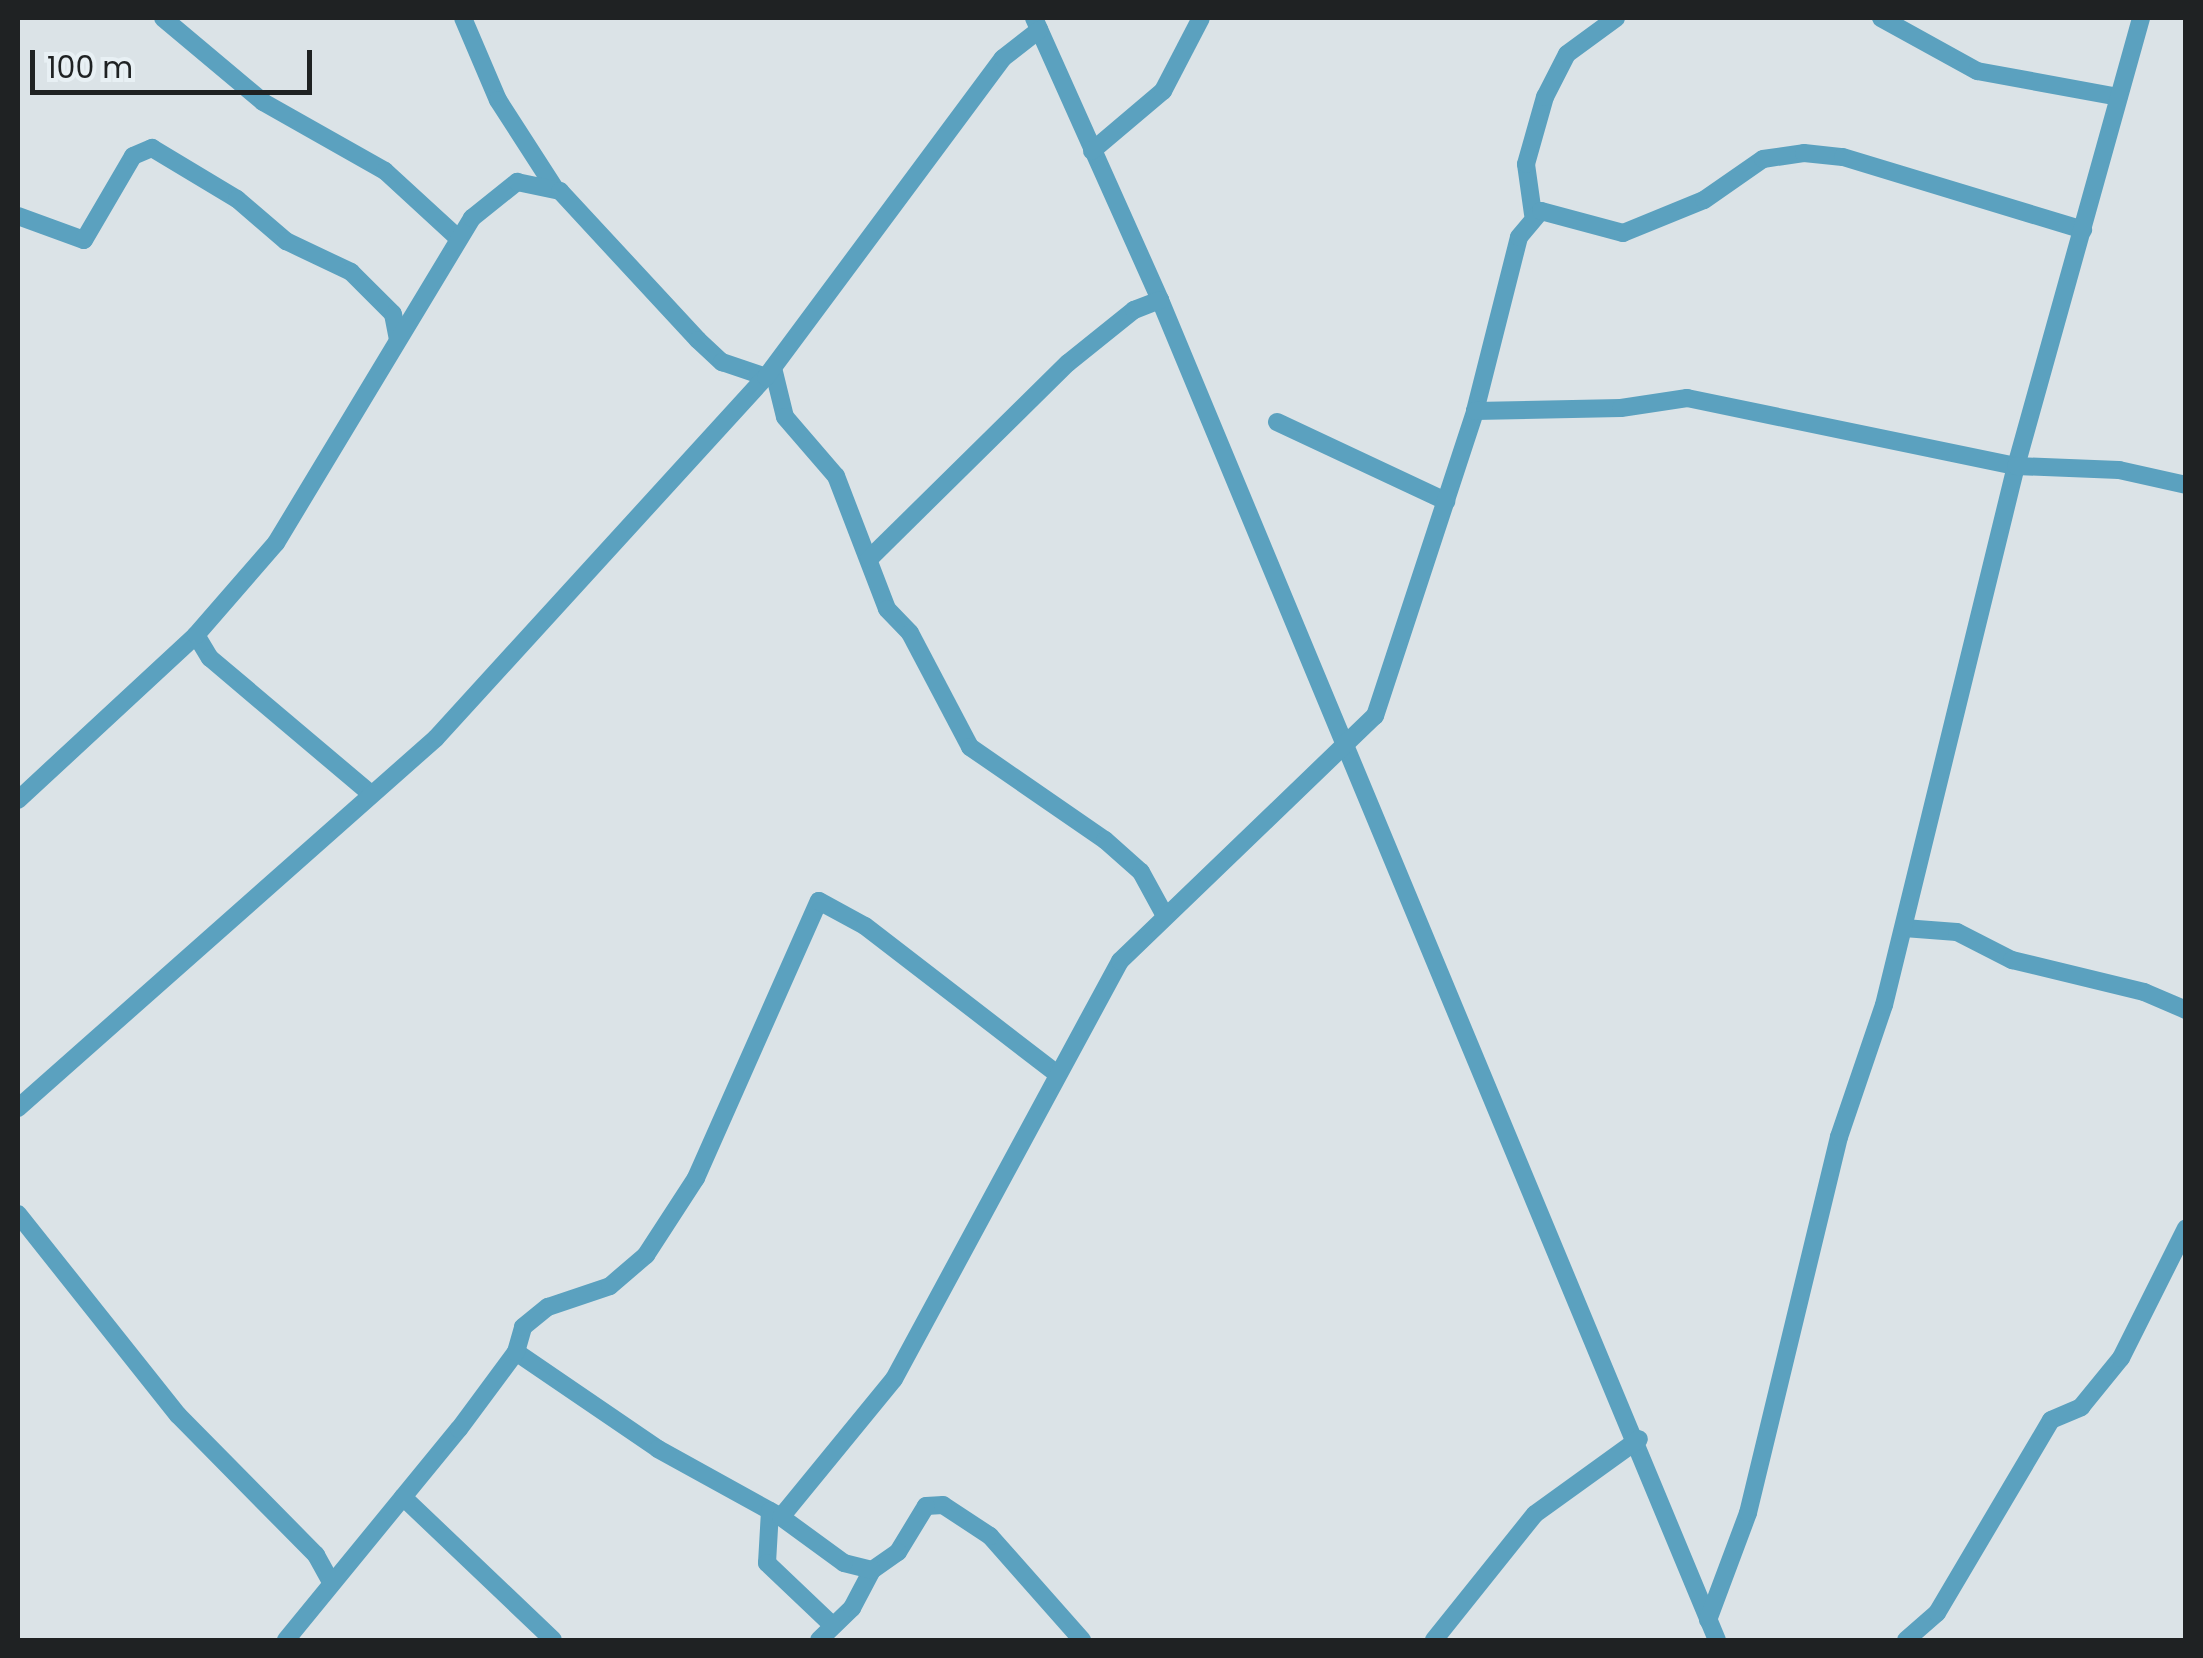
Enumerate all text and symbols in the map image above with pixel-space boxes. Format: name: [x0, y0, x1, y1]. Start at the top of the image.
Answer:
scale bar: [35, 30, 318, 92]
text: 100 m: [47, 46, 133, 89]

